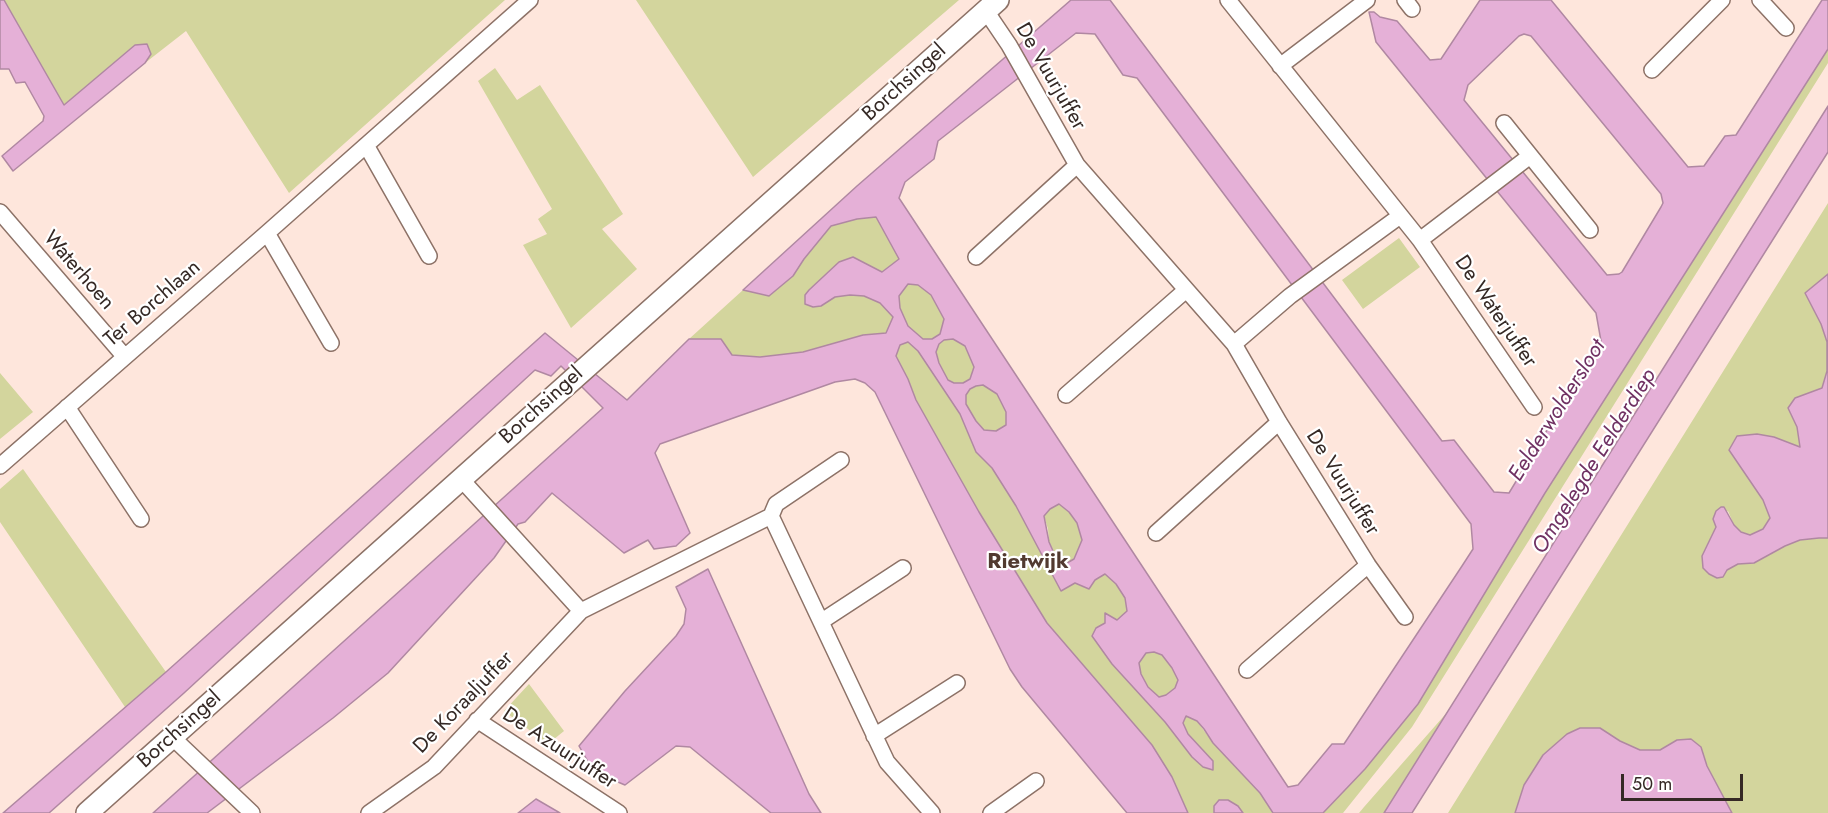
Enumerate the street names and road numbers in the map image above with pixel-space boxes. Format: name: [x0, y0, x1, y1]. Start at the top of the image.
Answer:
street label: De Vuurjuffer: [1009, 19, 1091, 135]
street label: Borchsingel: [858, 39, 952, 127]
street label: Waterhoen: [37, 226, 119, 316]
street label: De Waterjuffer: [1448, 251, 1542, 373]
street label: Ter Borchlaan: [100, 255, 206, 353]
street label: Borchsingel: [495, 362, 589, 450]
street label: De Vuurjuffer: [1300, 426, 1384, 540]
street label: De Koraaljuffer: [409, 647, 519, 759]
street label: Borchsingel: [133, 686, 227, 774]
street label: De Azuurjuffer: [497, 703, 621, 795]

